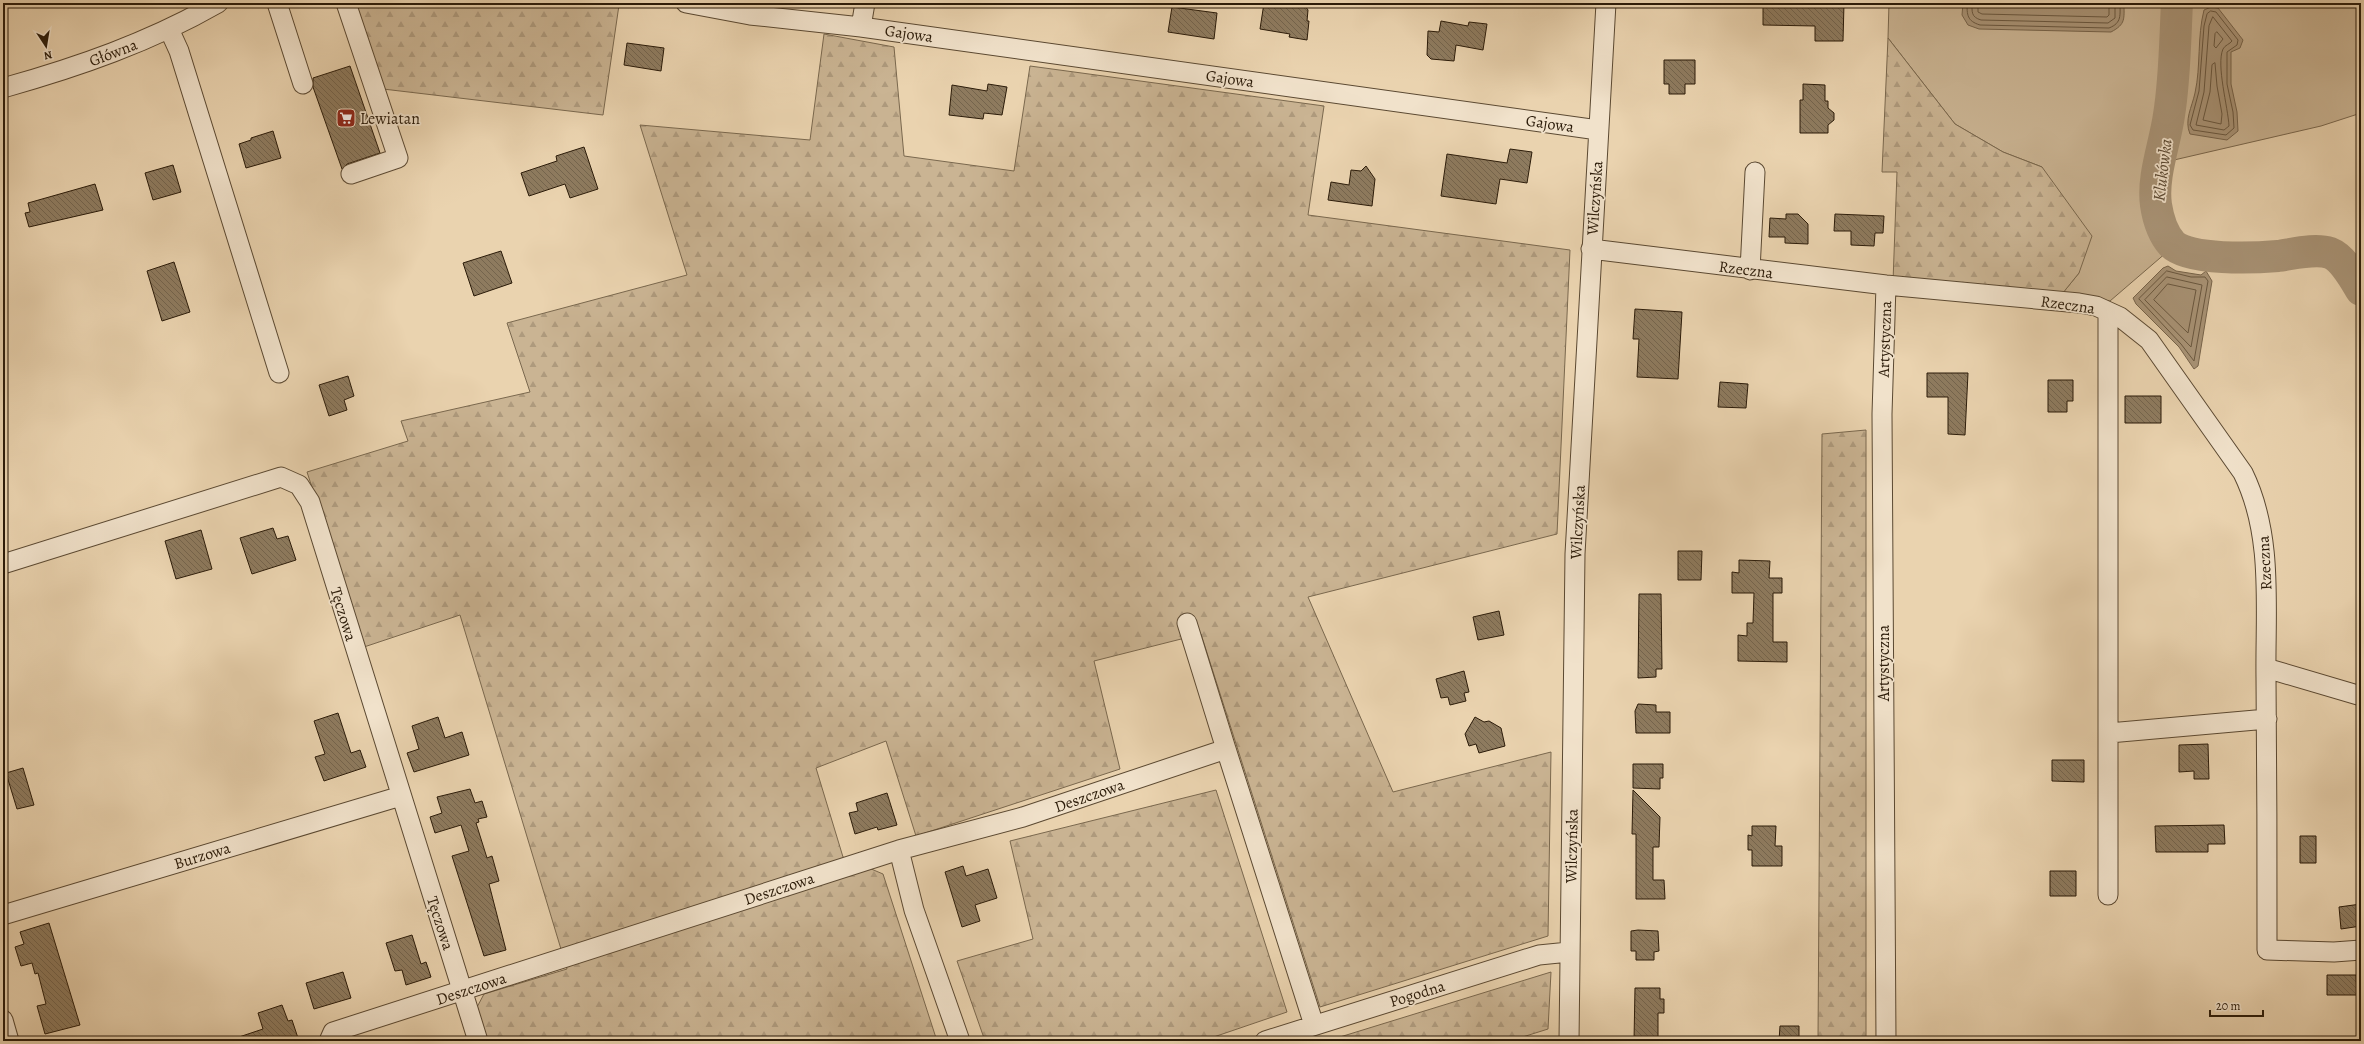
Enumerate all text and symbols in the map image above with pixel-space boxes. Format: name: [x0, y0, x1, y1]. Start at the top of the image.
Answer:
street label: Gajowa: [883, 20, 935, 48]
north arrow: [26, 26, 66, 66]
street label: Główna: [86, 34, 141, 72]
text: N: [42, 47, 53, 63]
street label: Gajowa: [1204, 65, 1256, 93]
supermarket icon: Lewiatan: [335, 107, 357, 129]
place label: Lewiatan: [360, 108, 420, 130]
street label: Gajowa: [1524, 110, 1576, 138]
water label: Klukówka: [2147, 137, 2178, 203]
street label: Wilczyńska: [1581, 160, 1609, 237]
street label: Rzeczna: [1717, 256, 1775, 284]
street label: Rzeczna: [2039, 290, 2097, 320]
street label: Artystyczna: [1873, 300, 1897, 379]
street label: Wilczyńska: [1565, 484, 1591, 561]
street label: Rzeczna: [2253, 535, 2277, 591]
street label: Tęczowa: [324, 585, 362, 644]
street label: Artystyczna: [1873, 624, 1895, 702]
street label: Deszczowa: [1051, 774, 1128, 818]
street label: Wilczyńska: [1560, 808, 1584, 884]
street label: Burzowa: [171, 837, 234, 875]
street label: Deszczowa: [741, 867, 818, 911]
street label: Tęczowa: [421, 894, 459, 954]
street label: Deszczowa: [433, 967, 510, 1011]
street label: Pogodna: [1387, 975, 1448, 1013]
scale bar: [2210, 992, 2263, 1018]
text: 20 m: [2216, 998, 2240, 1014]

